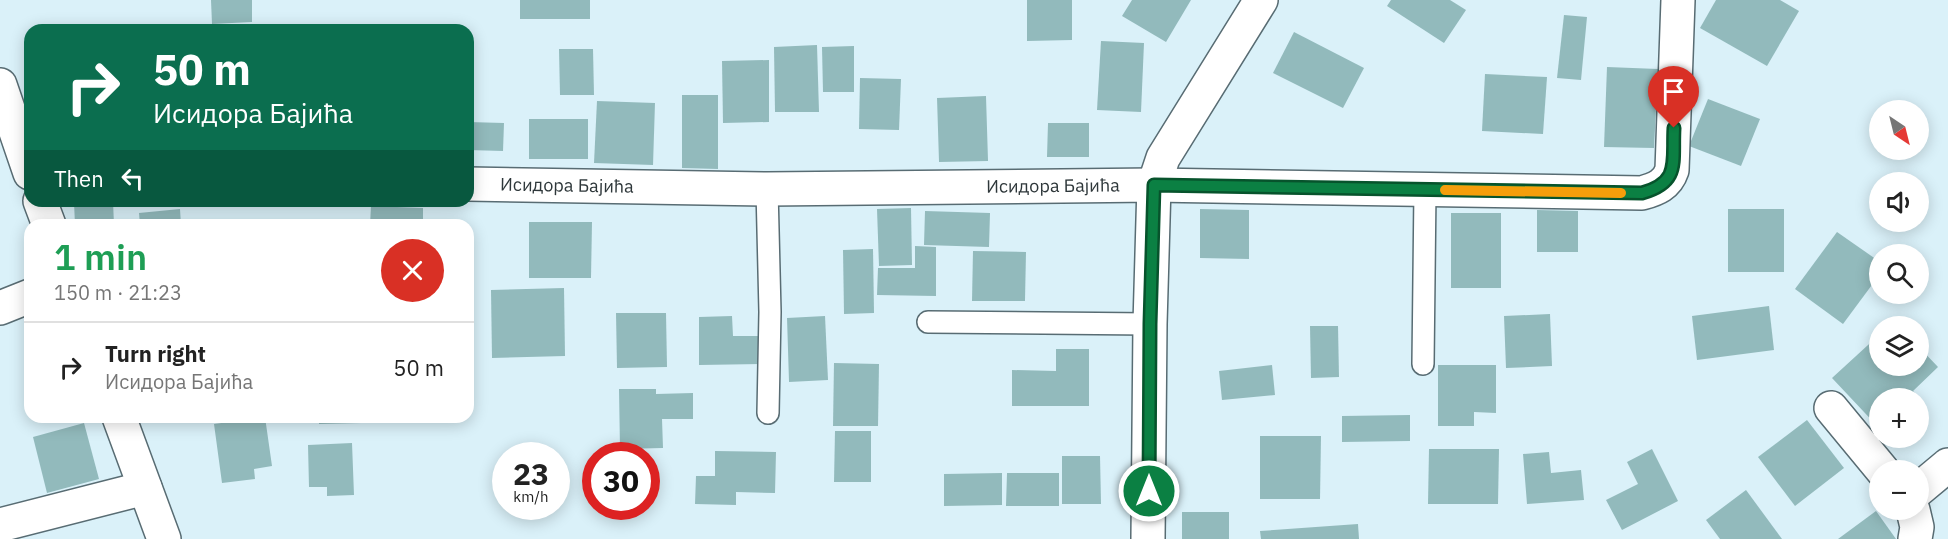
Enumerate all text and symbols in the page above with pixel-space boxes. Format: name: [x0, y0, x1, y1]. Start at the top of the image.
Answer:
text: 50 m: [153, 42, 251, 97]
icon: right: [54, 48, 132, 126]
pin: [1648, 66, 1699, 128]
icon: arrive: [1657, 75, 1690, 108]
text: Исидора Бајића: [153, 95, 353, 130]
north arrow: [1869, 100, 1929, 160]
map controls: [1869, 100, 1929, 520]
icon: left: [116, 162, 149, 195]
text: Then: [54, 164, 104, 193]
button: sound: [1869, 172, 1929, 232]
street label: Исидора Бајића: [500, 173, 634, 198]
street label: Исидора Бајића: [986, 173, 1120, 198]
text: 1 min: [54, 233, 147, 280]
button: close: [381, 239, 444, 302]
button: search: [1869, 244, 1929, 304]
text: 150 m · 21:23: [54, 279, 182, 306]
button: layers: [1869, 316, 1929, 376]
text: Turn right: [105, 339, 206, 368]
icon: right: [54, 351, 87, 384]
text: 50 m: [393, 353, 444, 382]
text: Исидора Бајића: [105, 368, 253, 395]
button: +: [1869, 388, 1929, 448]
speed limit sign: 30: [582, 442, 660, 520]
text: 23: [513, 454, 549, 493]
position arrow: [1117, 459, 1181, 523]
button: −: [1869, 460, 1929, 520]
text: km/h: [513, 487, 549, 506]

